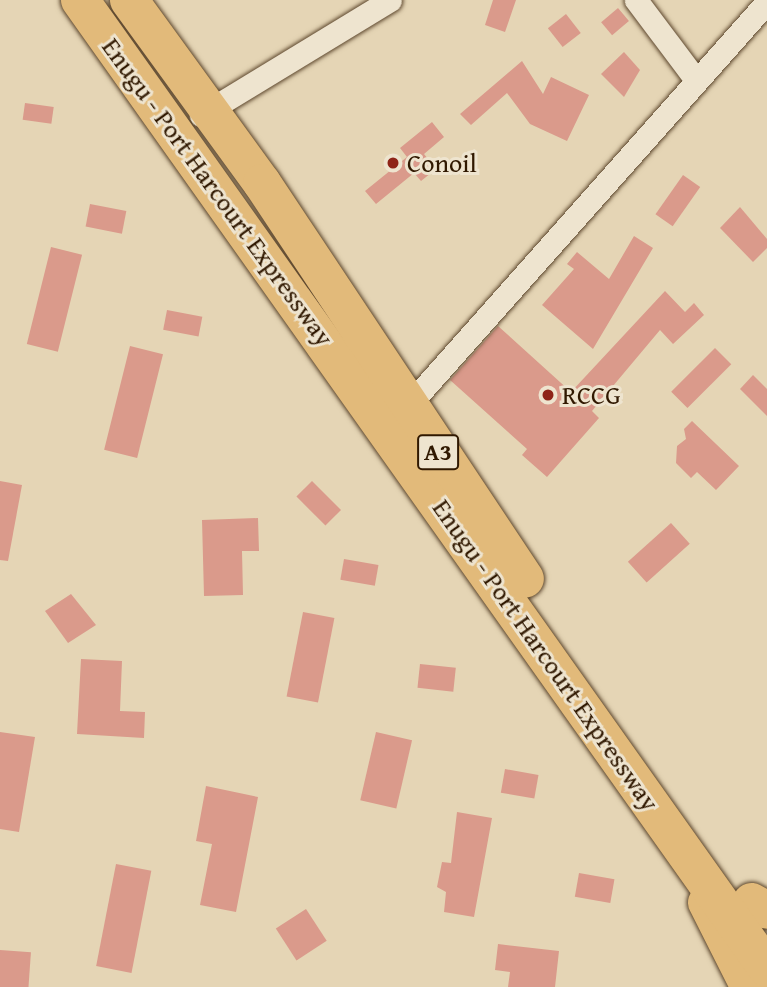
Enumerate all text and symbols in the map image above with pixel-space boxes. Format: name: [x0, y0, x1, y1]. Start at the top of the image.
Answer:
street label: Enugu - Port Harcourt Expressway: [96, 32, 340, 352]
place label: Conoil: [407, 147, 477, 179]
marker: Conoil: [385, 155, 401, 171]
place label: RCCG: [562, 379, 621, 411]
marker: RCCG: [540, 387, 556, 403]
road number: A3: [417, 432, 459, 472]
street label: Enugu - Port Harcourt Expressway: [426, 493, 666, 817]

